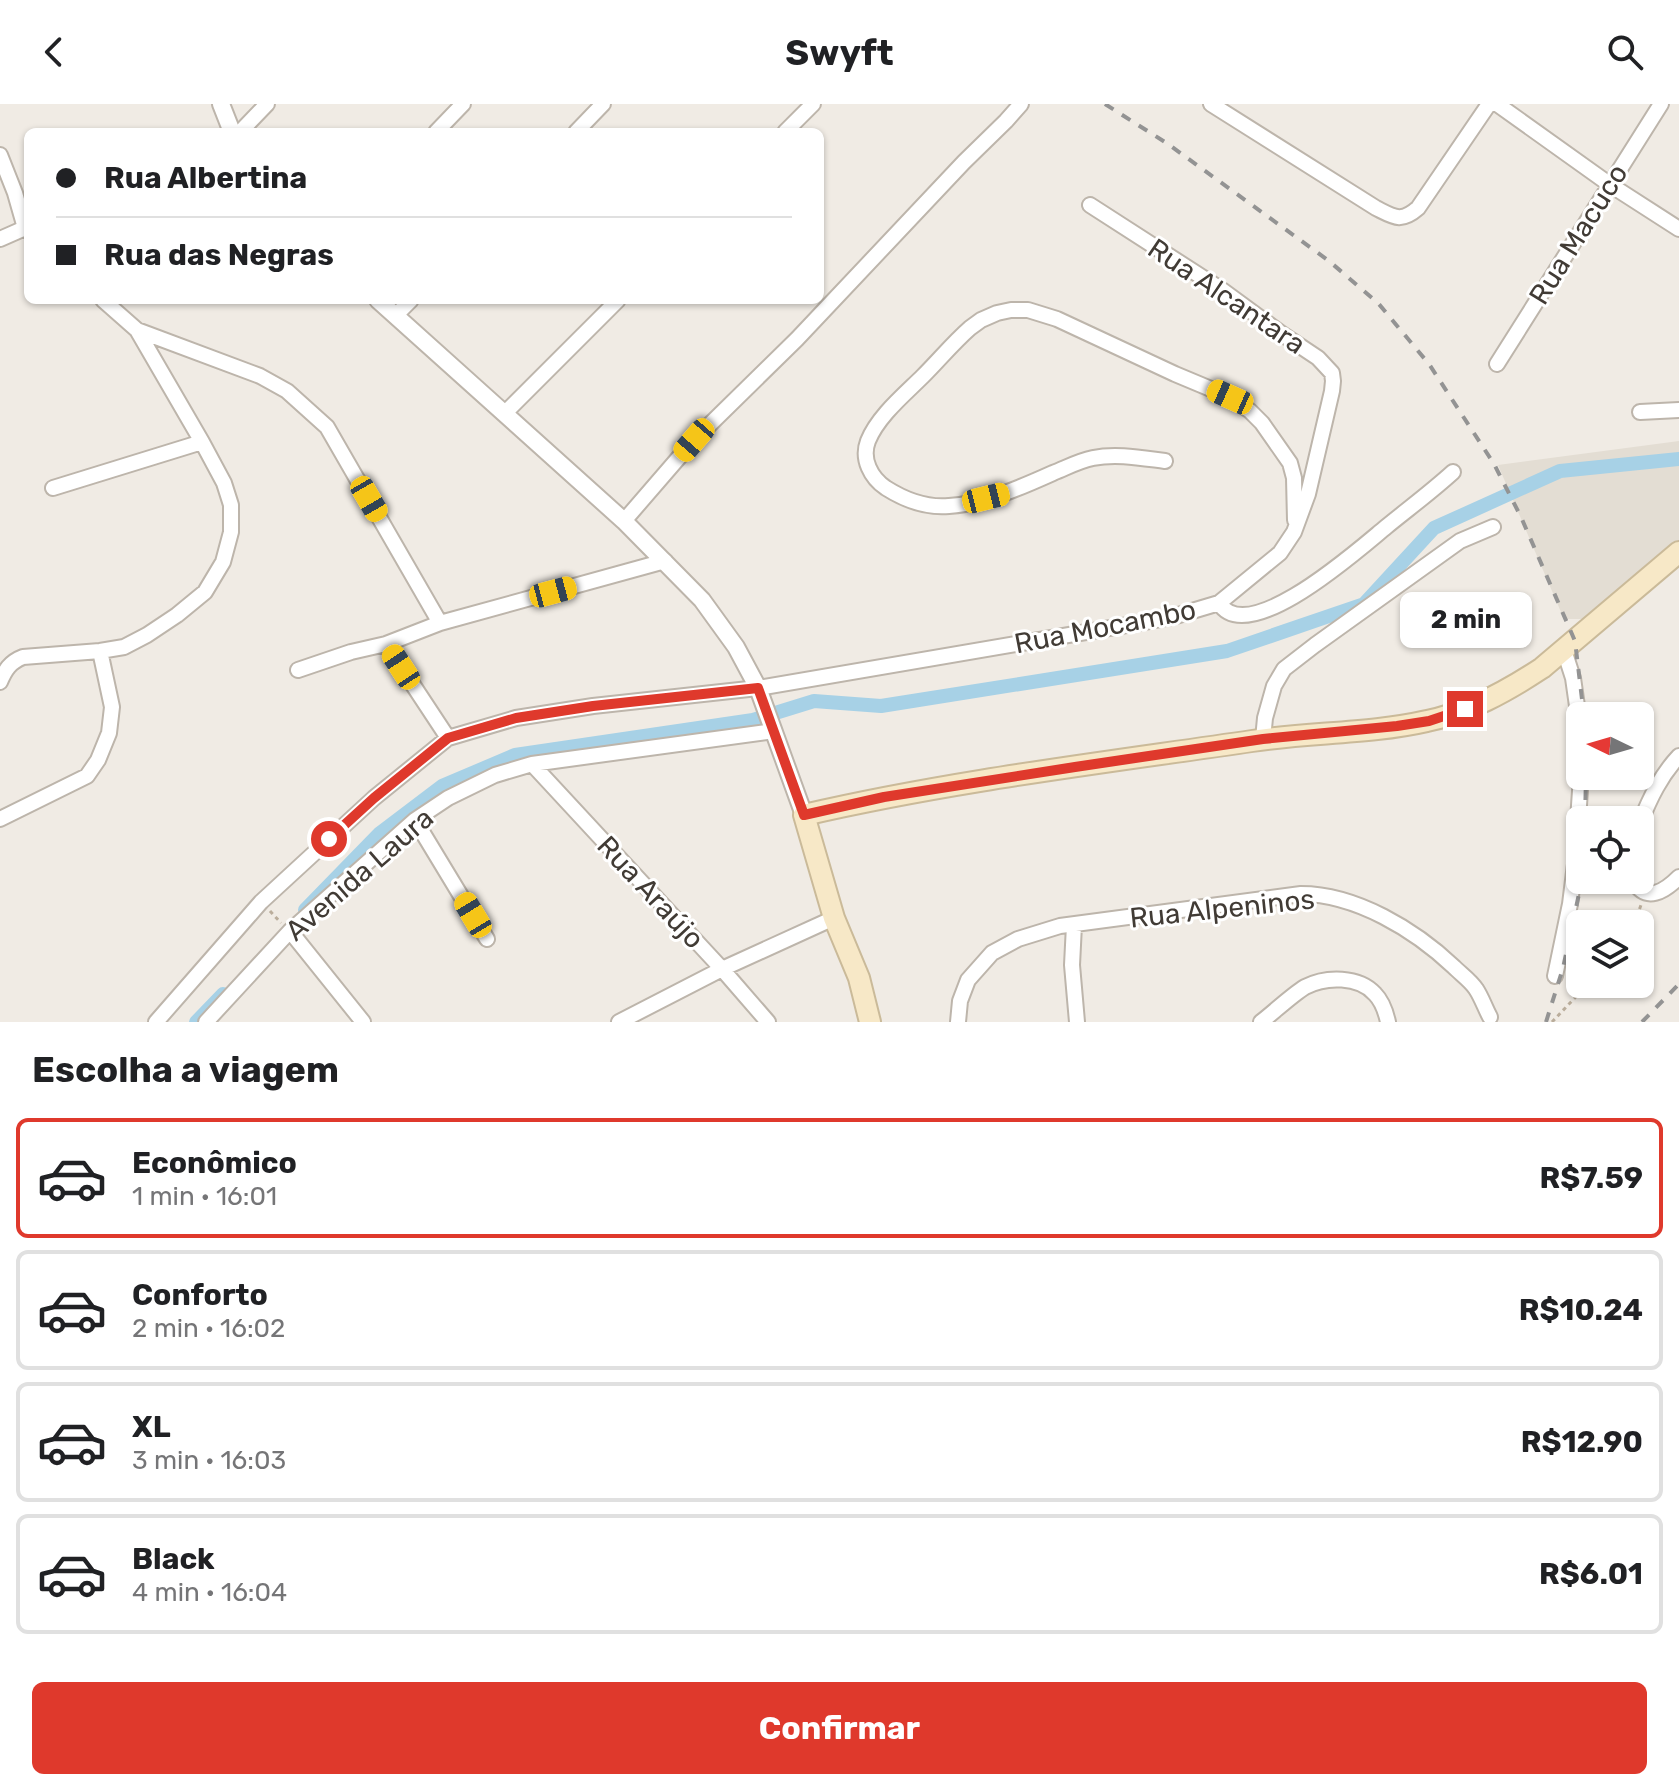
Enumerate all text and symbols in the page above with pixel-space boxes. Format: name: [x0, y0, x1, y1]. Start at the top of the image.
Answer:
icon: back: [32, 30, 76, 74]
icon: search: [1603, 30, 1647, 74]
text: Swyft: [785, 31, 894, 74]
street label: Rua Macuco: [1522, 158, 1635, 310]
text: Rua Albertina: [104, 160, 307, 196]
street label: Rua Alcantara: [1142, 232, 1312, 361]
text: Rua das Negras: [104, 237, 334, 273]
car: [1203, 376, 1257, 418]
car: [669, 414, 719, 466]
car: [347, 472, 391, 526]
car: [960, 481, 1012, 515]
car: [527, 574, 579, 610]
street label: Rua Mocambo: [1011, 593, 1199, 660]
callout: 2 min: [1399, 593, 1531, 649]
text: 2 min: [1431, 604, 1501, 635]
car: [378, 640, 424, 694]
route end: [1447, 691, 1483, 727]
north arrow: [1566, 702, 1654, 790]
map controls: [1566, 702, 1654, 998]
street label: Avenida Laura: [279, 801, 440, 948]
button: locate: [1566, 806, 1654, 894]
route start: [311, 821, 347, 857]
street label: Rua Araújo: [590, 829, 711, 955]
street label: Rua Alpeninos: [1128, 882, 1316, 935]
car: [450, 888, 496, 942]
button: layers: [1566, 910, 1654, 998]
text: Escolha a viagem: [32, 1048, 339, 1091]
icon: car: [36, 1142, 108, 1214]
text: Econômico: [132, 1145, 297, 1181]
text: R$7.59: [1540, 1160, 1643, 1196]
text: 1 min · 16:01: [132, 1181, 277, 1212]
icon: car: [36, 1274, 108, 1346]
text: Conforto: [132, 1277, 268, 1313]
text: R$10.24: [1519, 1292, 1643, 1328]
text: 2 min · 16:02: [132, 1313, 285, 1344]
icon: car: [36, 1406, 108, 1478]
text: XL: [132, 1409, 171, 1445]
text: R$12.90: [1521, 1424, 1643, 1460]
text: 3 min · 16:03: [132, 1445, 286, 1476]
icon: car: [36, 1538, 108, 1610]
text: Black: [132, 1541, 215, 1577]
text: R$6.01: [1539, 1556, 1643, 1592]
text: 4 min · 16:04: [132, 1577, 287, 1608]
button: Confirmar: [32, 1682, 1647, 1774]

